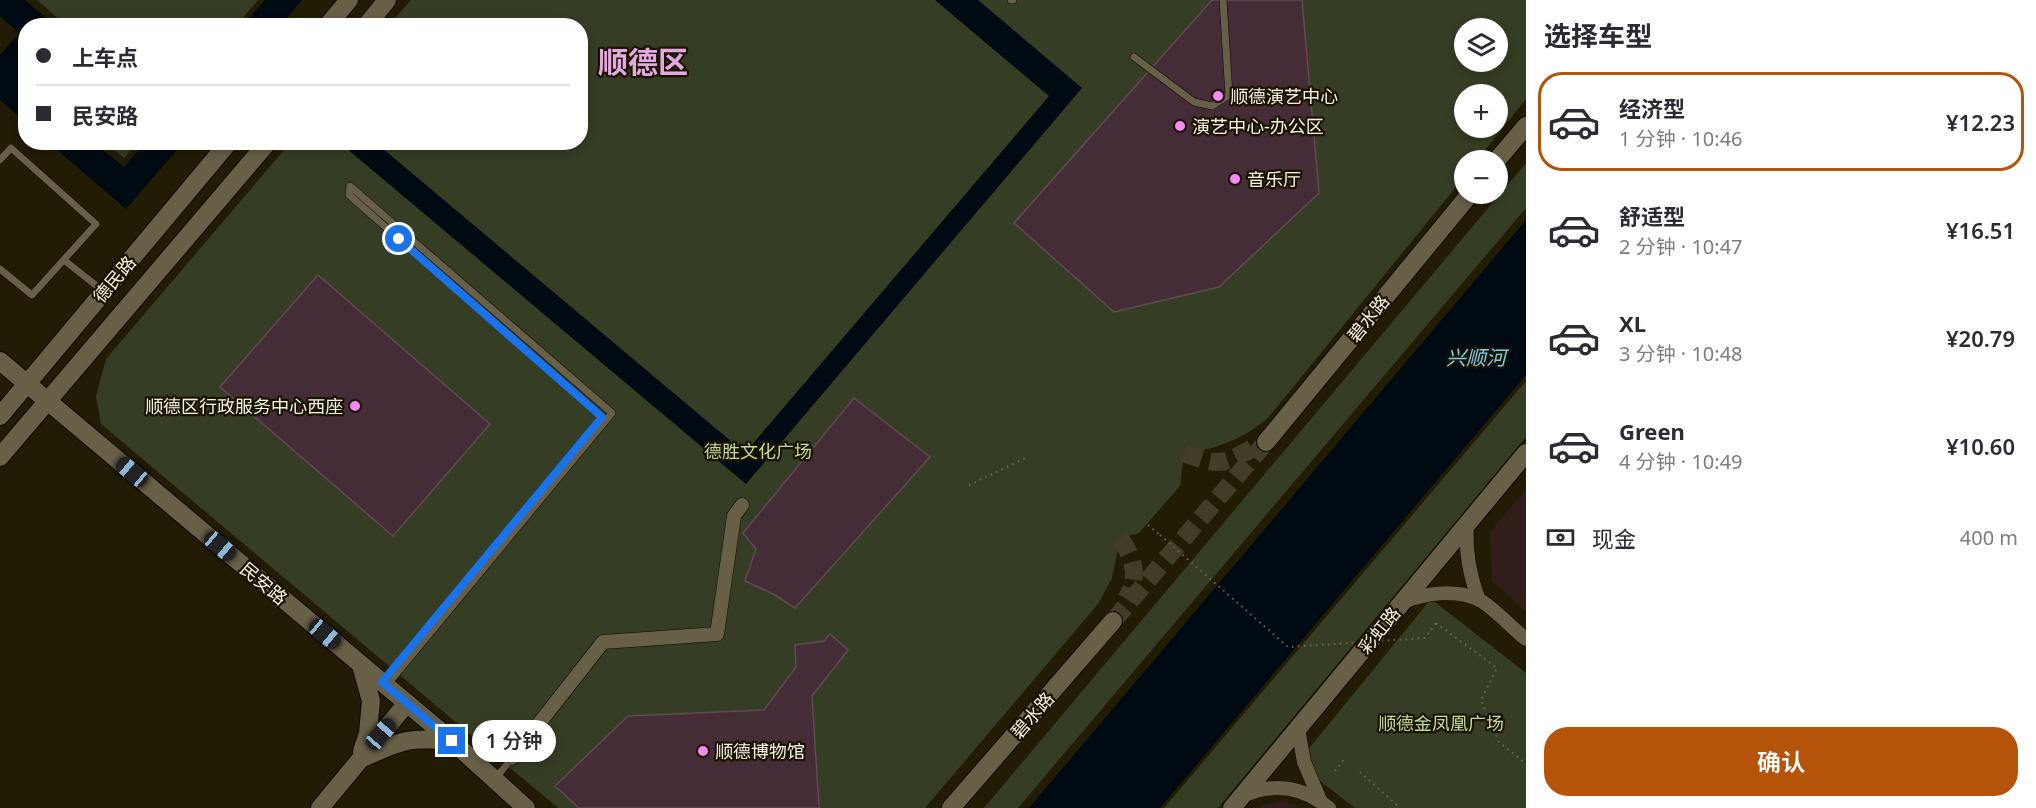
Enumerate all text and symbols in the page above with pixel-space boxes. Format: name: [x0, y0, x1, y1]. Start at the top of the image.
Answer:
text: 选择车型: [1544, 17, 1652, 54]
map controls: [1454, 18, 1508, 204]
button: layers: [1454, 18, 1508, 72]
district label: 顺德区: [598, 41, 688, 82]
text: 上车点: [72, 42, 138, 72]
place label: 顺德演艺中心: [1230, 84, 1338, 108]
button: +: [1454, 84, 1508, 138]
marker: 顺德演艺中心: [1211, 89, 1225, 103]
text: 经济型: [1619, 93, 1685, 123]
icon: car: [1547, 95, 1601, 149]
text: 民安路: [72, 100, 138, 130]
text: ¥12.23: [1946, 107, 2015, 137]
place label: 演艺中心-办公区: [1192, 114, 1324, 138]
marker: 演艺中心-办公区: [1173, 119, 1187, 133]
text: 1 分钟 · 10:46: [1619, 125, 1743, 152]
button: −: [1454, 150, 1508, 204]
place label: 音乐厅: [1247, 167, 1301, 191]
marker: 音乐厅: [1228, 172, 1242, 186]
text: 舒适型: [1619, 201, 1685, 231]
icon: car: [1547, 203, 1601, 257]
text: ¥16.51: [1946, 215, 2015, 245]
route start: [385, 225, 412, 252]
text: 2 分钟 · 10:47: [1619, 233, 1743, 260]
street label: 德民路: [87, 251, 141, 307]
street label: 碧水路: [1342, 289, 1394, 347]
text: XL: [1619, 308, 1646, 338]
icon: car: [1547, 311, 1601, 365]
text: ¥20.79: [1946, 323, 2015, 353]
text: 3 分钟 · 10:48: [1619, 340, 1743, 367]
water label: 兴顺河: [1446, 344, 1510, 371]
place label: 顺德区行政服务中心西座: [145, 394, 343, 418]
marker: 顺德区行政服务中心西座: [348, 399, 362, 413]
text: Green: [1619, 416, 1685, 446]
icon: car: [1547, 419, 1601, 473]
text: ¥10.60: [1946, 431, 2015, 461]
park label: 德胜文化广场: [704, 439, 812, 463]
text: 4 分钟 · 10:49: [1619, 448, 1743, 475]
car: [112, 454, 152, 490]
icon: cash: [1544, 521, 1577, 554]
text: 现金: [1592, 523, 1636, 553]
text: 400 m: [1960, 524, 2018, 551]
car: [200, 528, 240, 564]
street label: 民安路: [236, 556, 292, 610]
street label: 彩虹路: [1353, 601, 1405, 659]
car: [305, 616, 345, 652]
street label: 碧水路: [1005, 687, 1059, 743]
park label: 顺德金凤凰广场: [1378, 711, 1504, 735]
car: [362, 715, 400, 753]
callout: 1 分钟: [473, 720, 557, 762]
route end: [438, 727, 465, 754]
text: 1 分钟: [486, 727, 542, 754]
button: 确认: [1544, 727, 2018, 796]
place label: 顺德博物馆: [715, 739, 805, 763]
marker: 顺德博物馆: [696, 744, 710, 758]

